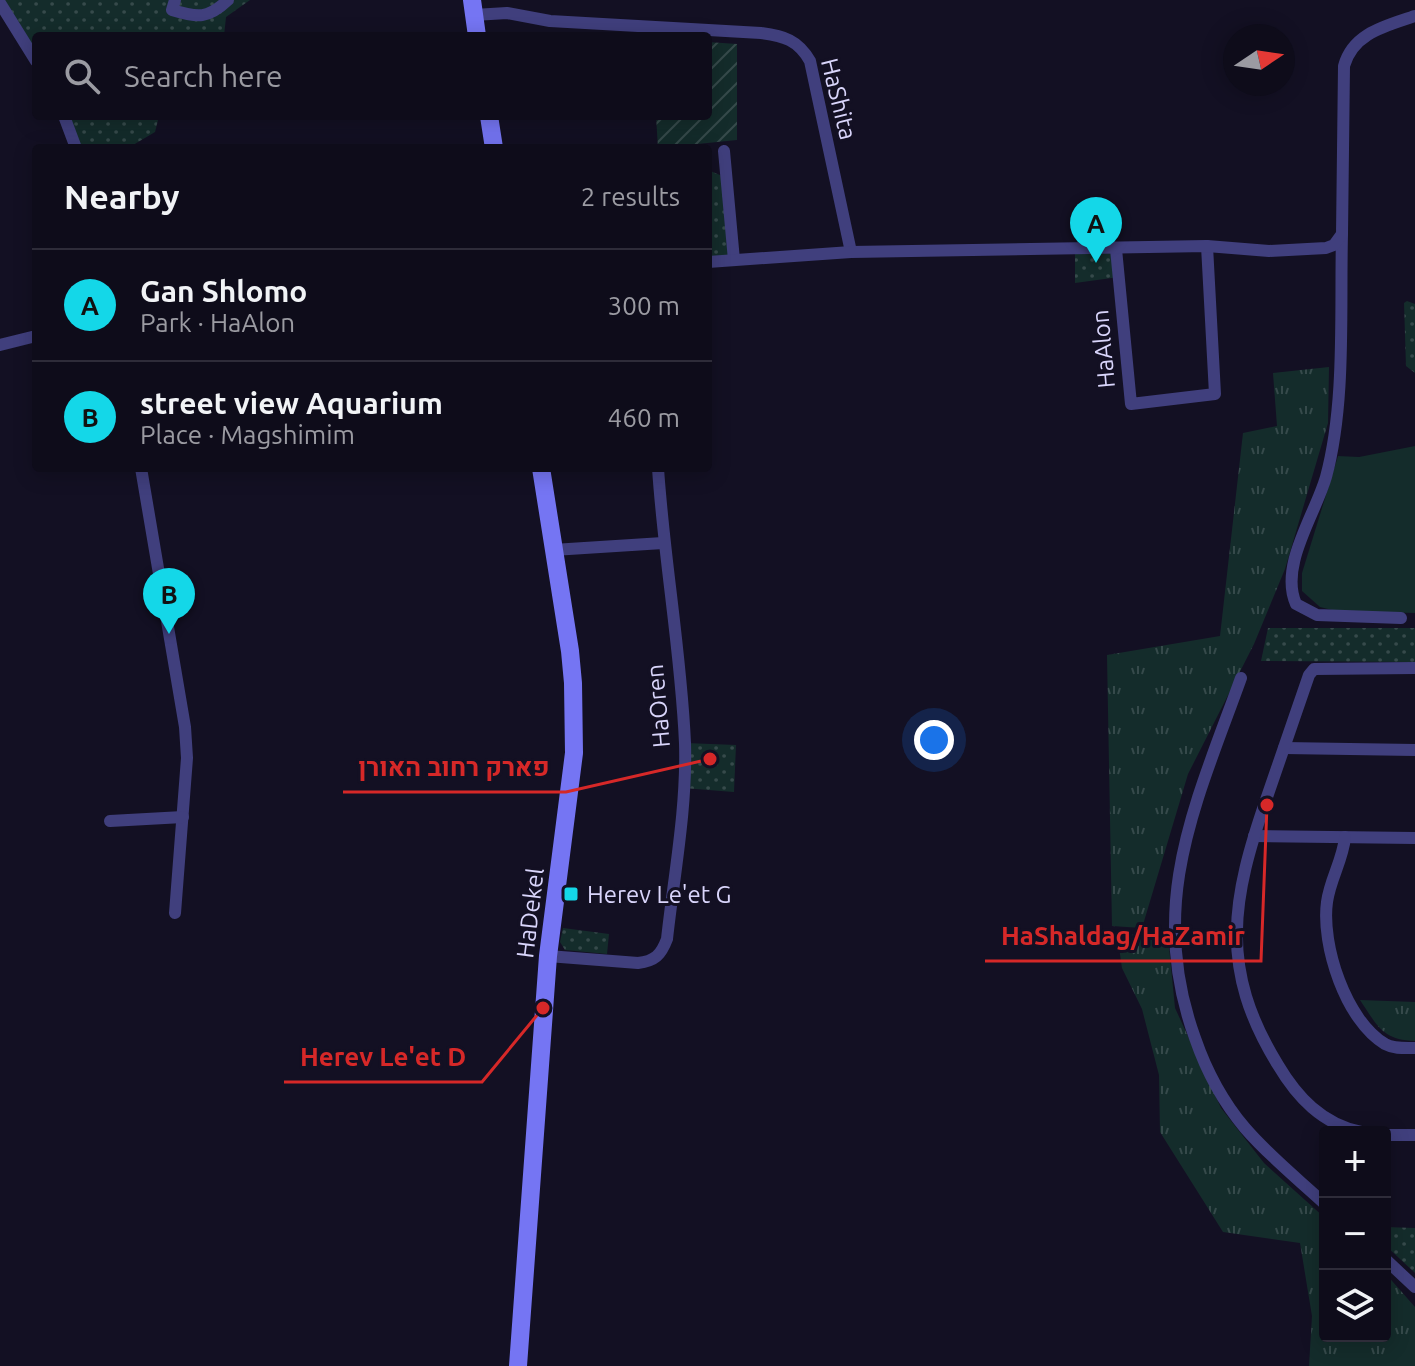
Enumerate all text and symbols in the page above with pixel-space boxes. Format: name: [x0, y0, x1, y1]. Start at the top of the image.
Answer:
north arrow: [1223, 24, 1295, 96]
search box: [32, 32, 712, 120]
icon: search: [60, 54, 104, 98]
street label: HaShita: [816, 56, 862, 142]
text: Search here: [124, 59, 283, 93]
text: Nearby: [64, 177, 179, 215]
text: 2 results: [581, 182, 680, 211]
pin: A: [1070, 197, 1122, 263]
text: Gan Shlomo: [140, 274, 307, 308]
text: A: [81, 291, 99, 320]
text: 300 m: [608, 291, 680, 320]
text: Park · HaAlon: [140, 308, 295, 337]
street label: HaAlon: [1086, 309, 1120, 389]
text: street view Aquarium: [140, 386, 443, 420]
text: B: [81, 403, 99, 432]
text: 460 m: [608, 403, 680, 432]
text: Place · Magshimim: [140, 420, 355, 449]
pin: B: [143, 568, 195, 634]
street label: HaOren: [641, 663, 675, 749]
your location: [914, 720, 954, 760]
callout: פארק רחוב האורן: [343, 742, 566, 792]
text: פארק רחוב האורן: [358, 752, 550, 781]
street label: HaDekel: [511, 866, 549, 960]
place label: Herev Le'et G: [587, 881, 732, 908]
marker: Herev Le'et G: [562, 885, 580, 903]
callout: HaShaldag/HaZamir: [985, 911, 1261, 961]
text: HaShaldag/HaZamir: [1001, 921, 1245, 950]
callout: Herev Le'et D: [284, 1032, 482, 1082]
text: Herev Le'et D: [300, 1042, 466, 1071]
map controls: [1319, 1126, 1391, 1342]
button: +: [1319, 1126, 1391, 1198]
button: −: [1319, 1198, 1391, 1270]
button: layers: [1319, 1270, 1391, 1342]

